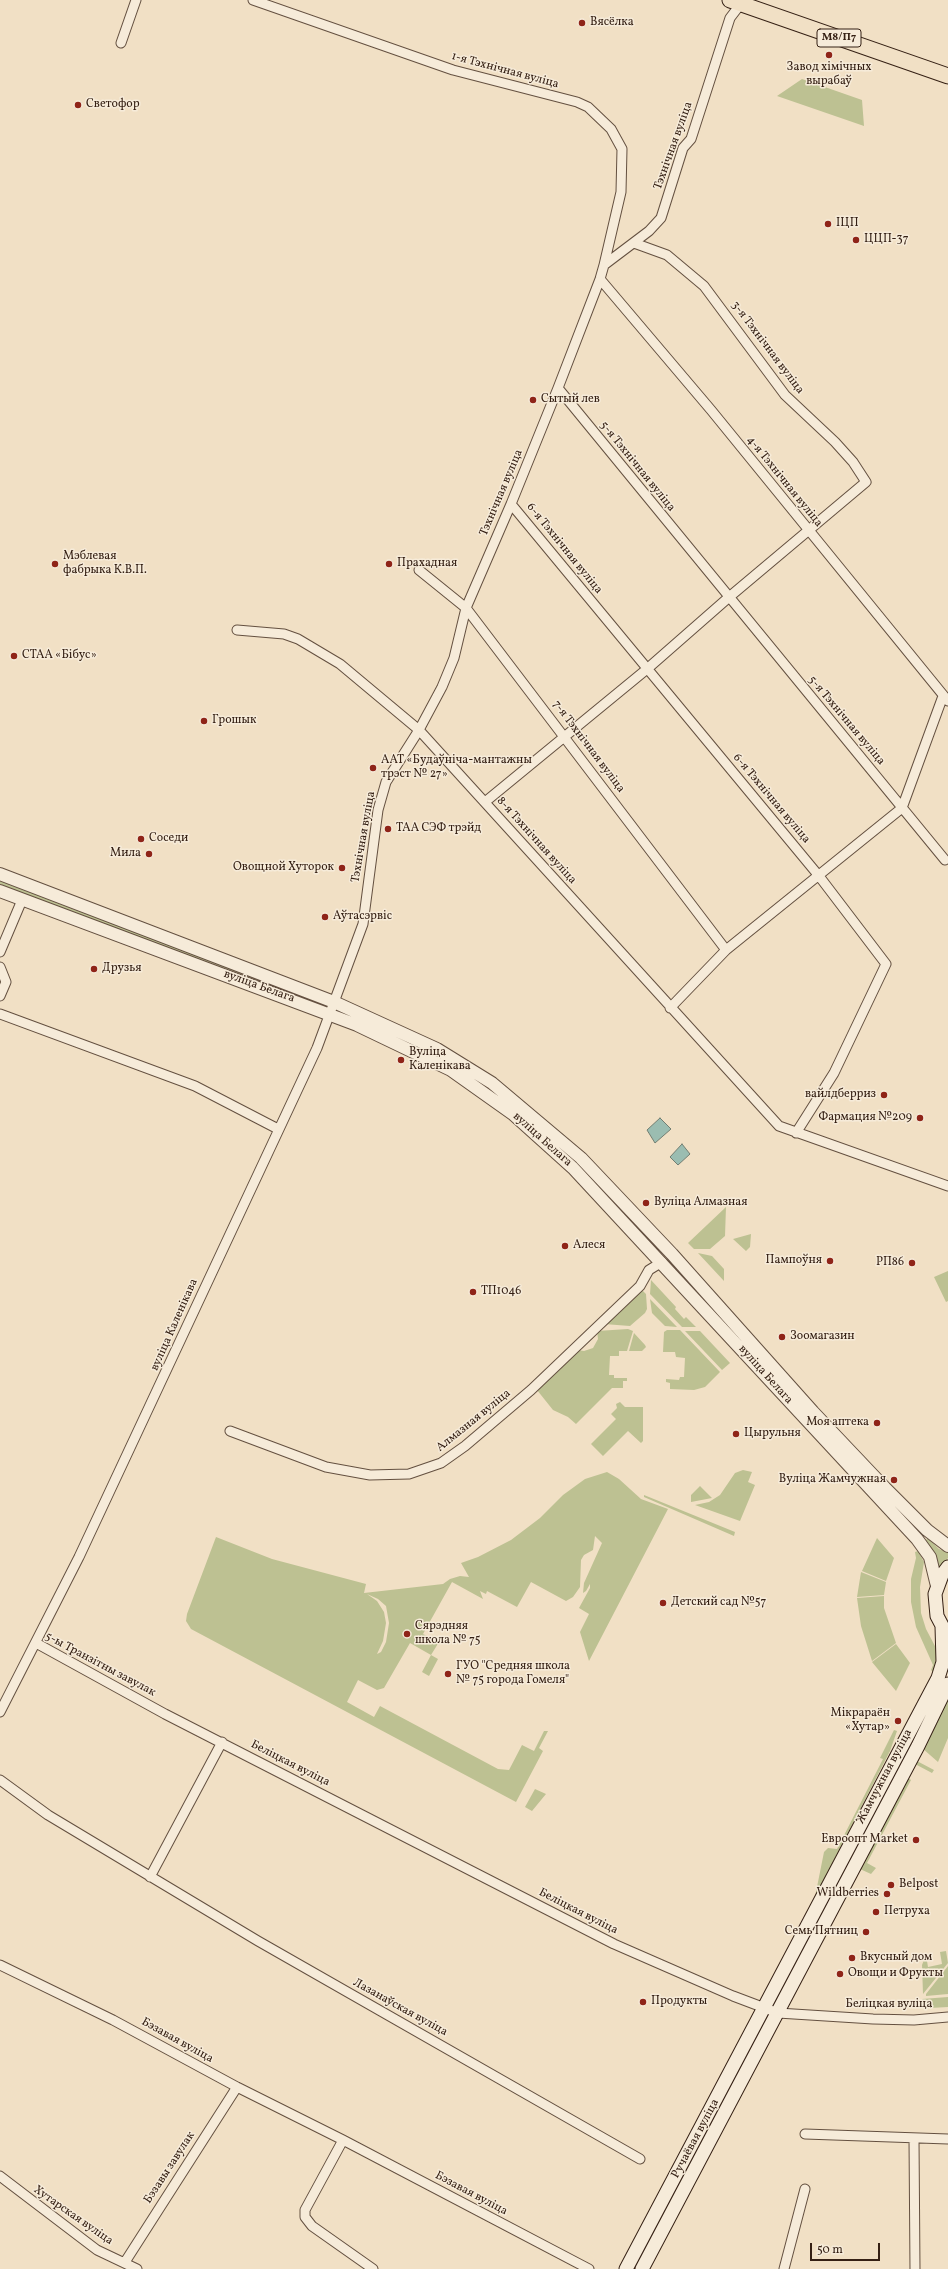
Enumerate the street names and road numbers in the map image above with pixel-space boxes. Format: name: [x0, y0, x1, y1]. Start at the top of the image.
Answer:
road number: М8/П7: [817, 29, 861, 47]
street label: 1-я Тэхнічная вуліца: [450, 50, 560, 92]
street label: Тэхнічная вуліца: [651, 100, 697, 192]
street label: 3-я Тэхнічная вуліца: [727, 299, 807, 397]
street label: 5-я Тэхнічная вуліца: [596, 419, 678, 515]
street label: 4-я Тэхнічная вуліца: [743, 434, 825, 530]
street label: Тэхнічная вуліца: [477, 448, 527, 538]
street label: 6-я Тэхнічная вуліца: [523, 501, 605, 597]
street label: 5-я Тэхнічная вуліца: [804, 673, 888, 769]
street label: 7-я Тэхнічная вуліца: [549, 698, 627, 796]
street label: 6-я Тэхнічная вуліца: [729, 751, 813, 847]
street label: Тэхнічная вуліца: [349, 790, 379, 884]
street label: 8-я Тэхнічная вуліца: [493, 794, 579, 888]
street label: вуліца Белага: [222, 967, 296, 1007]
street label: вуліца Белага: [509, 1110, 575, 1170]
street label: вуліца Каленікава: [148, 1277, 202, 1373]
street label: вуліца Белага: [735, 1342, 795, 1408]
street label: Алмазная вуліца: [434, 1387, 514, 1455]
street label: 5-ы Транзітны завулак: [42, 1630, 158, 1700]
street label: Жамчужная вуліца: [854, 1727, 916, 1827]
street label: Беліцкая вуліца: [248, 1738, 332, 1790]
street label: Беліцкая вуліца: [536, 1886, 620, 1938]
street label: Лазанаўская вуліца: [350, 1976, 450, 2040]
street label: Беліцкая вуліца: [845, 1998, 933, 2012]
street label: Бэзавая вуліца: [138, 2015, 216, 2067]
street label: Ручаёвая вуліца: [669, 2097, 723, 2181]
street label: Бэзавы завулак: [141, 2129, 199, 2207]
street label: Бэзавая вуліца: [432, 2169, 510, 2219]
street label: Хутарская вуліца: [30, 2183, 116, 2249]

